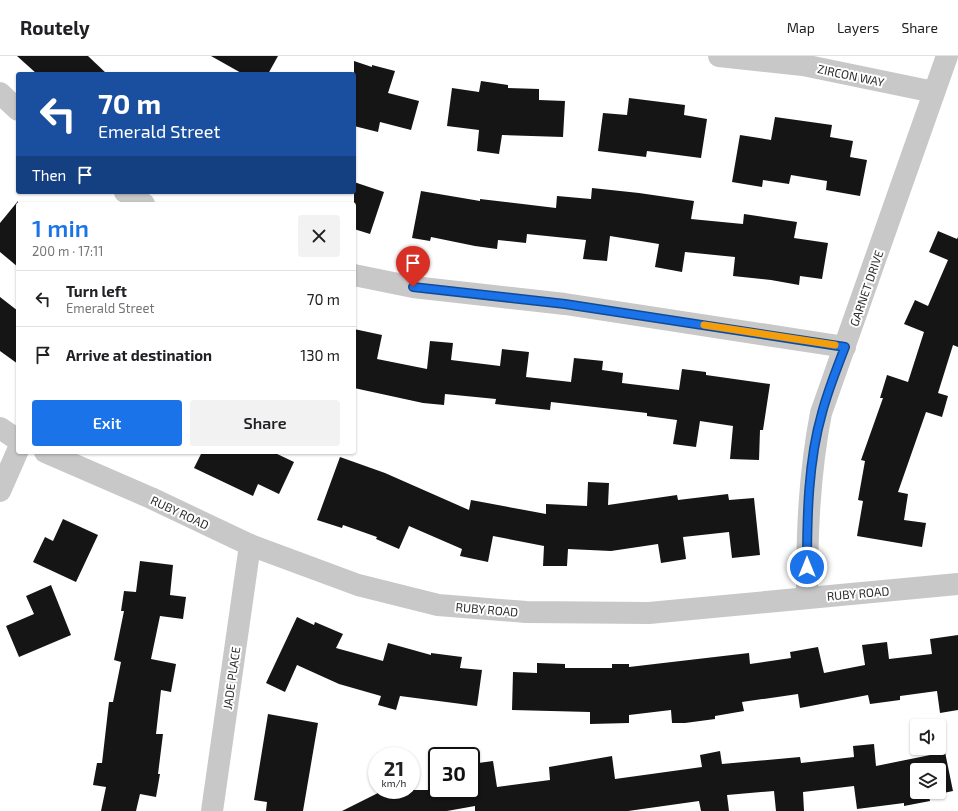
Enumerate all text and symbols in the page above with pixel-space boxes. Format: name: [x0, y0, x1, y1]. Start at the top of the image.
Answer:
text: Routely: [20, 16, 90, 39]
text: Map: [787, 19, 815, 36]
text: Layers: [837, 19, 879, 36]
text: Share: [901, 19, 938, 36]
street label: ZIRCON WAY: [816, 61, 886, 89]
text: 70 m: [98, 86, 161, 120]
icon: left: [32, 88, 84, 140]
text: Emerald Street: [98, 120, 220, 142]
icon: arrive: [74, 164, 96, 186]
text: Then: [32, 166, 66, 184]
text: 1 min: [32, 213, 89, 242]
button: close: [298, 215, 340, 257]
text: 200 m · 17:11: [32, 243, 103, 259]
pin: [396, 246, 430, 287]
street label: GARNET DRIVE: [846, 248, 886, 328]
icon: arrive: [402, 252, 424, 274]
text: Turn left: [66, 282, 127, 300]
icon: left: [32, 288, 54, 310]
text: 70 m: [307, 290, 340, 308]
text: Emerald Street: [66, 300, 154, 316]
icon: arrive: [32, 344, 54, 366]
text: Arrive at destination: [66, 346, 212, 364]
text: 130 m: [300, 346, 340, 364]
button: Exit: [32, 400, 182, 446]
button: Share: [190, 400, 340, 446]
street label: RUBY ROAD: [149, 492, 211, 532]
position arrow: [786, 546, 828, 588]
street label: RUBY ROAD: [826, 583, 890, 603]
street label: RUBY ROAD: [455, 599, 519, 619]
street label: JADE PLACE: [220, 645, 242, 710]
map controls: [910, 719, 946, 799]
button: sound: [910, 719, 946, 755]
speed limit sign: 30: [428, 747, 480, 799]
text: 21: [384, 756, 404, 780]
button: layers: [910, 763, 946, 799]
text: km/h: [382, 777, 406, 789]

